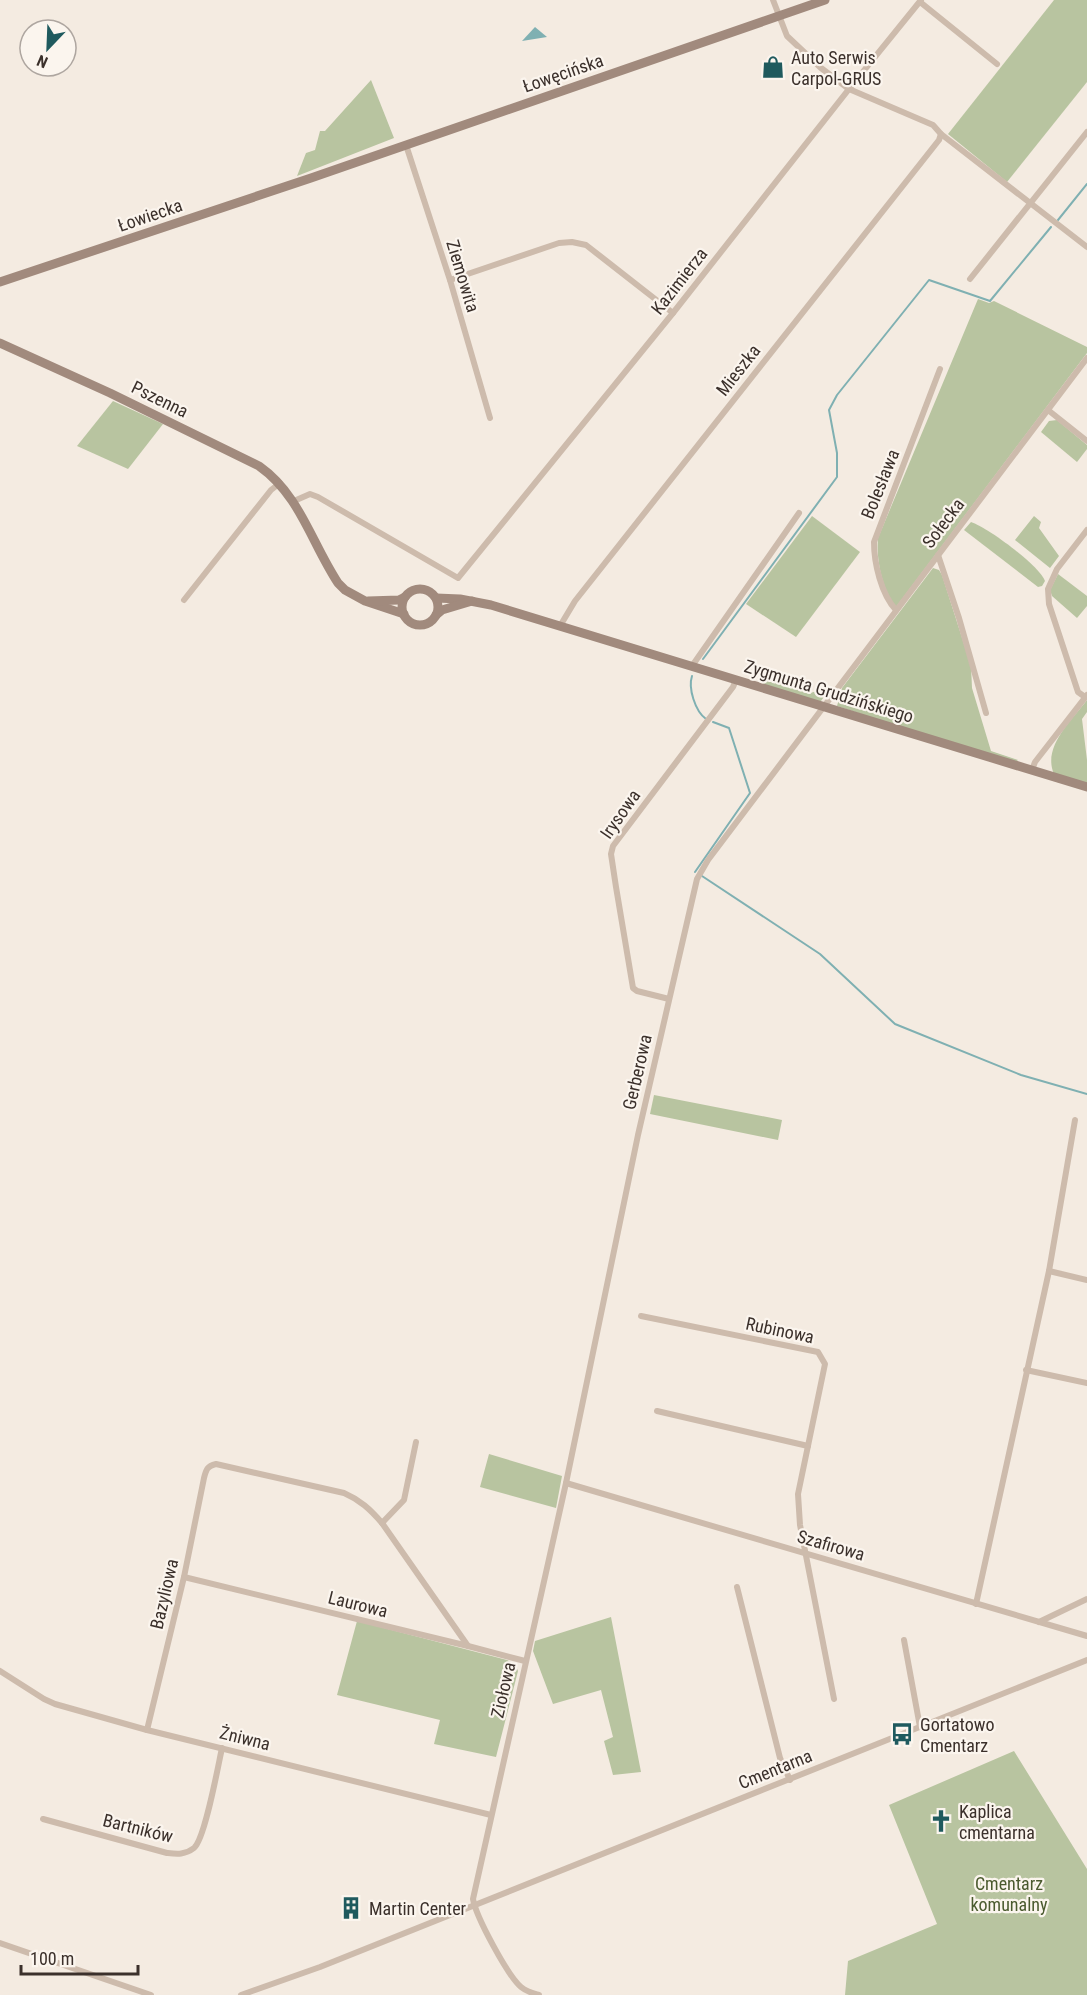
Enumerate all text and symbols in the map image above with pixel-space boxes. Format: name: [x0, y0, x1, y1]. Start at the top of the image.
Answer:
north arrow: [18, 18, 78, 78]
place label: Auto Serwis Carpol-GRUS: [791, 47, 881, 89]
street label: Łowęcińska: [520, 49, 606, 97]
text: N: [34, 51, 51, 72]
shop icon: Auto Serwis Carpol-GRUS: [760, 54, 786, 80]
street label: Łowiecka: [115, 194, 185, 236]
street label: Ziemowita: [442, 237, 484, 315]
street label: Kazimierza: [647, 244, 711, 318]
street label: Mieszka: [712, 340, 764, 400]
street label: Pszenna: [128, 376, 192, 422]
street label: Bolesława: [857, 446, 903, 522]
street label: Sołecka: [918, 494, 968, 552]
street label: Zygmunta Grudzińskiego: [742, 655, 916, 727]
street label: Irysowa: [596, 785, 644, 843]
street label: Gerberowa: [618, 1032, 656, 1112]
street label: Rubinowa: [744, 1313, 816, 1347]
street label: Szafirowa: [795, 1525, 867, 1565]
street label: Bazyliowa: [146, 1557, 182, 1631]
street label: Laurowa: [326, 1586, 390, 1622]
street label: Ziołowa: [486, 1660, 520, 1720]
place label: Gortatowo Cmentarz: [920, 1714, 994, 1756]
bus stop icon: Gortatowo Cmentarz: [889, 1721, 915, 1747]
street label: Żniwna: [218, 1722, 272, 1754]
street label: Cmentarna: [735, 1745, 815, 1793]
place label: Kaplica cmentarna: [959, 1801, 1035, 1843]
church icon: Kaplica cmentarna: [928, 1808, 954, 1834]
street label: Bartników: [101, 1809, 175, 1847]
park label: Cmentarz komunalny: [970, 1873, 1048, 1915]
building icon: Martin Center: [338, 1895, 364, 1921]
place label: Martin Center: [369, 1898, 467, 1919]
scale bar: [21, 1938, 138, 1976]
text: 100 m: [30, 1948, 74, 1969]

